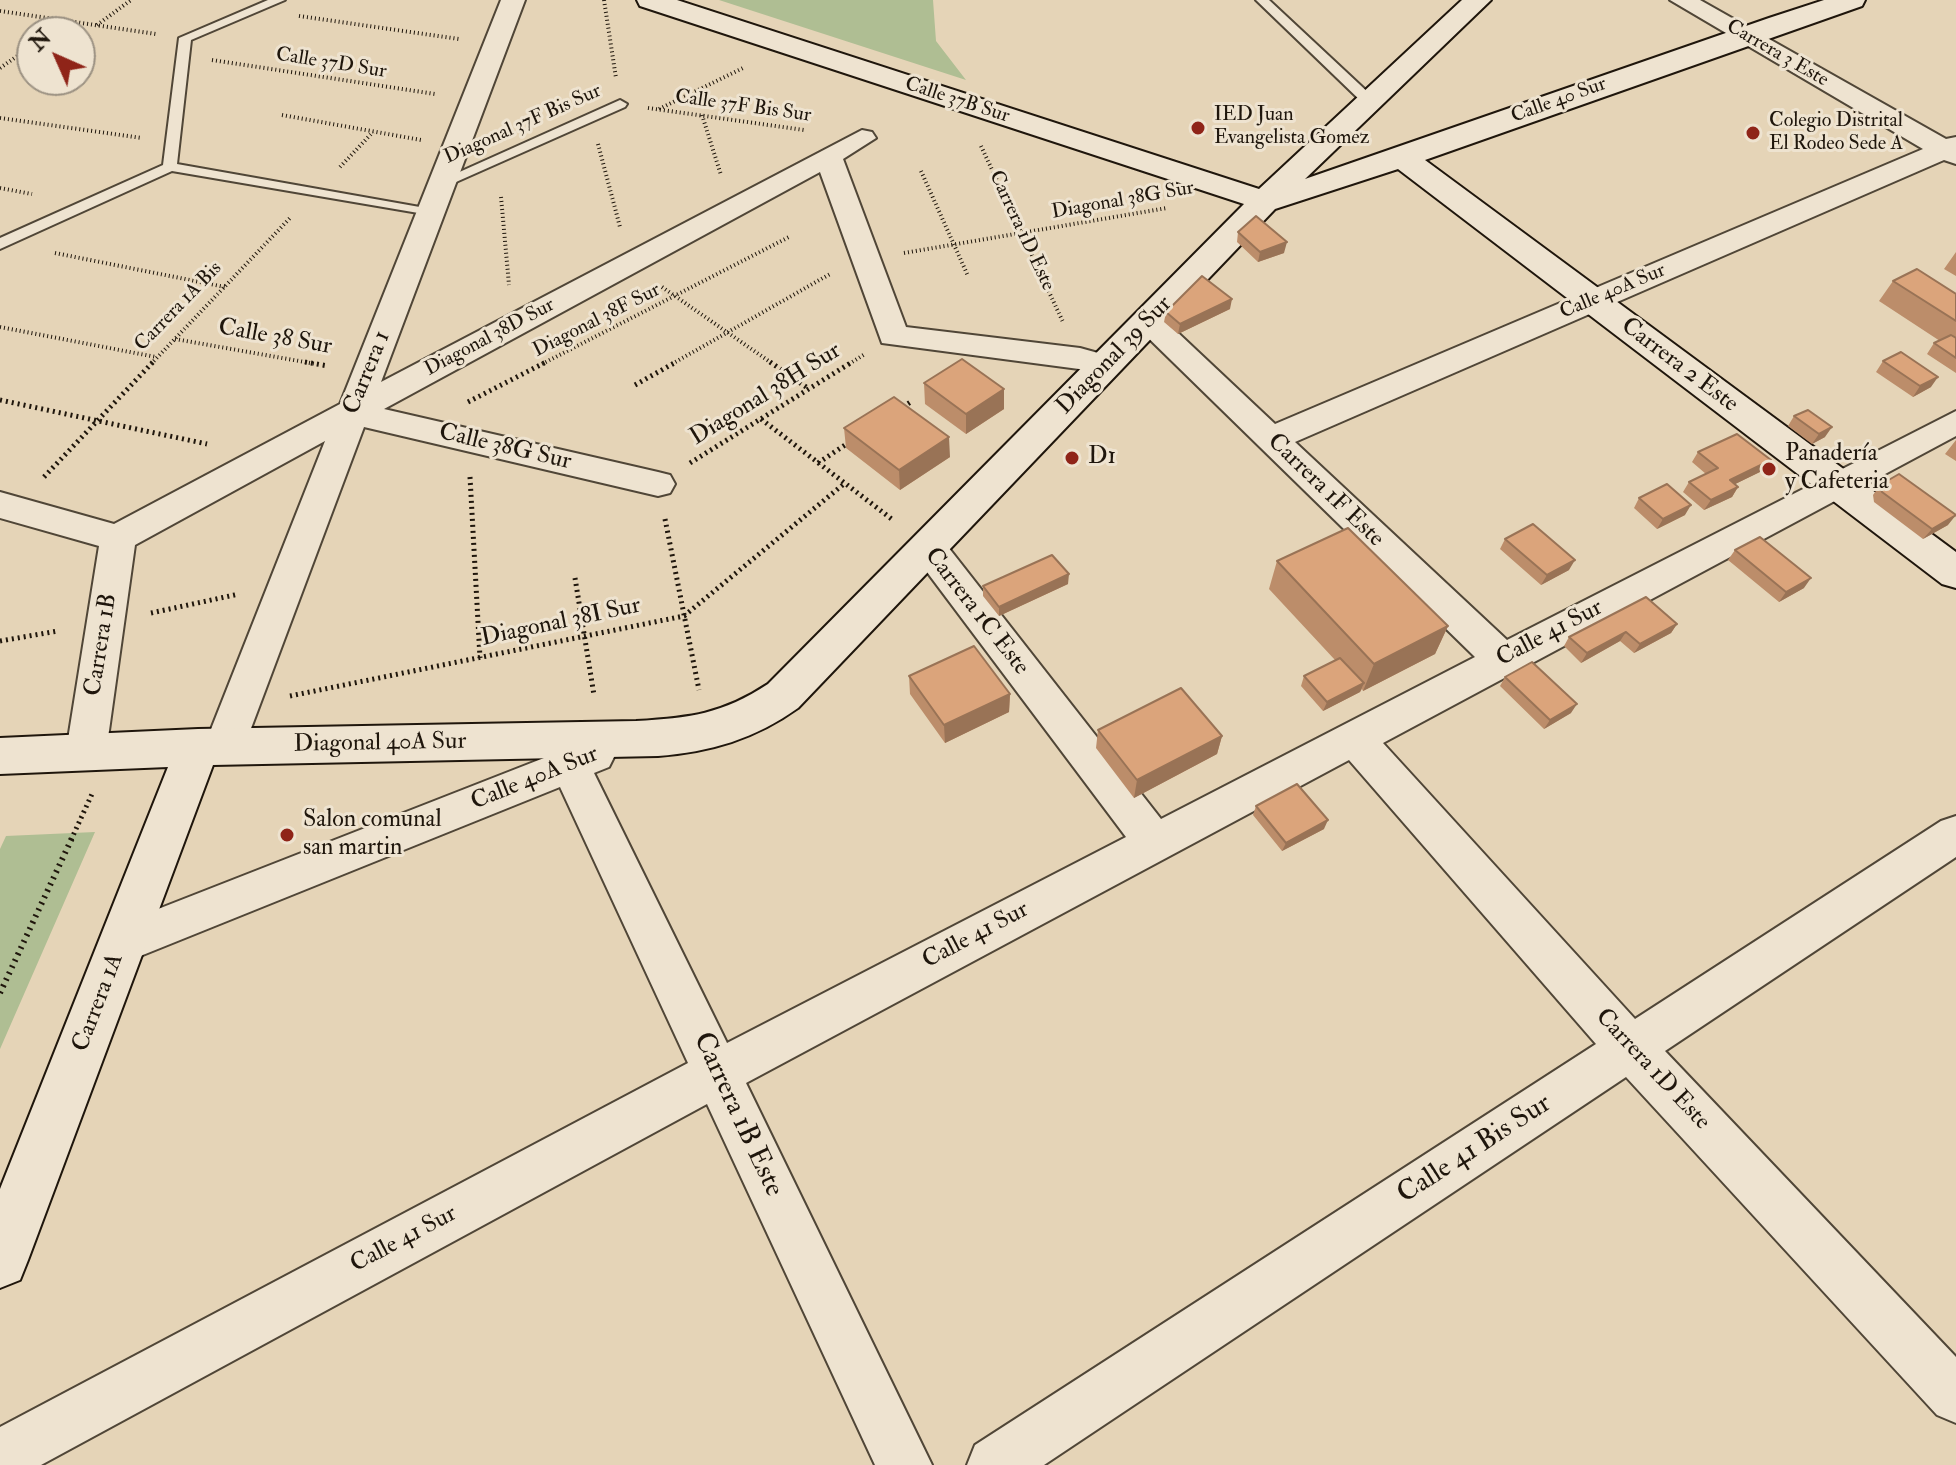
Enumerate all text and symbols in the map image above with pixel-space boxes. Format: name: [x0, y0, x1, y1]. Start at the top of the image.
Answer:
street label: Carrera 3 Este: [1722, 15, 1832, 93]
north arrow: [16, 16, 96, 96]
text: N: [24, 24, 57, 57]
street label: Calle 37D Sur: [274, 43, 388, 85]
street label: Calle 37B Sur: [902, 73, 1012, 129]
street label: Calle 40 Sur: [1508, 73, 1610, 129]
street label: Diagonal 37F Bis Sur: [441, 80, 605, 170]
street label: Calle 37F Bis Sur: [673, 86, 813, 128]
place label: IED Juan Evangelista Gomez: [1214, 104, 1369, 151]
place label: Colegio Distrital El Rodeo Sede A: [1769, 110, 1903, 157]
marker: IED Juan Evangelista Gomez: [1189, 119, 1207, 137]
marker: Colegio Distrital El Rodeo Sede A: [1744, 124, 1762, 142]
street label: Carrera 1D Este: [983, 167, 1059, 295]
street label: Diagonal 38G Sur: [1050, 177, 1196, 225]
street label: Carrera 1A Bis: [130, 257, 228, 357]
street label: Calle 40A Sur: [1557, 259, 1669, 325]
street label: Diagonal 38F Sur: [529, 279, 665, 363]
street label: Diagonal 39 Sur: [1051, 291, 1179, 421]
street label: Diagonal 38D Sur: [421, 294, 559, 382]
street label: Carrera 2 Este: [1615, 312, 1743, 420]
street label: Calle 38 Sur: [216, 314, 334, 362]
street label: Carrera 1: [338, 327, 398, 419]
street label: Diagonal 38H Sur: [685, 337, 847, 453]
street label: Calle 38G Sur: [436, 419, 574, 477]
street label: Carrera 1F Este: [1261, 428, 1389, 554]
place label: Panadería y Cafeteria: [1785, 441, 1889, 497]
place label: D1: [1088, 444, 1116, 472]
marker: D1: [1063, 449, 1081, 467]
marker: Panadería y Cafeteria: [1760, 460, 1778, 478]
street label: Carrera 1C Este: [917, 543, 1035, 681]
street label: Carrera 1B: [80, 592, 124, 698]
street label: Diagonal 38I Sur: [479, 592, 643, 654]
street label: Calle 41 Sur: [1492, 594, 1608, 674]
street label: Diagonal 40A Sur: [293, 728, 467, 760]
street label: Calle 40A Sur: [467, 740, 603, 818]
place label: Salon comunal san martin: [303, 807, 442, 863]
marker: Salon comunal san martin: [278, 826, 296, 844]
street label: Calle 41 Sur: [918, 896, 1034, 976]
street label: Carrera 1A: [67, 950, 131, 1056]
street label: Carrera 1D Este: [1588, 1003, 1716, 1137]
street label: Carrera 1B Este: [684, 1028, 790, 1202]
street label: Calle 41 Bis Sur: [1392, 1088, 1558, 1212]
street label: Calle 41 Sur: [346, 1200, 462, 1280]

